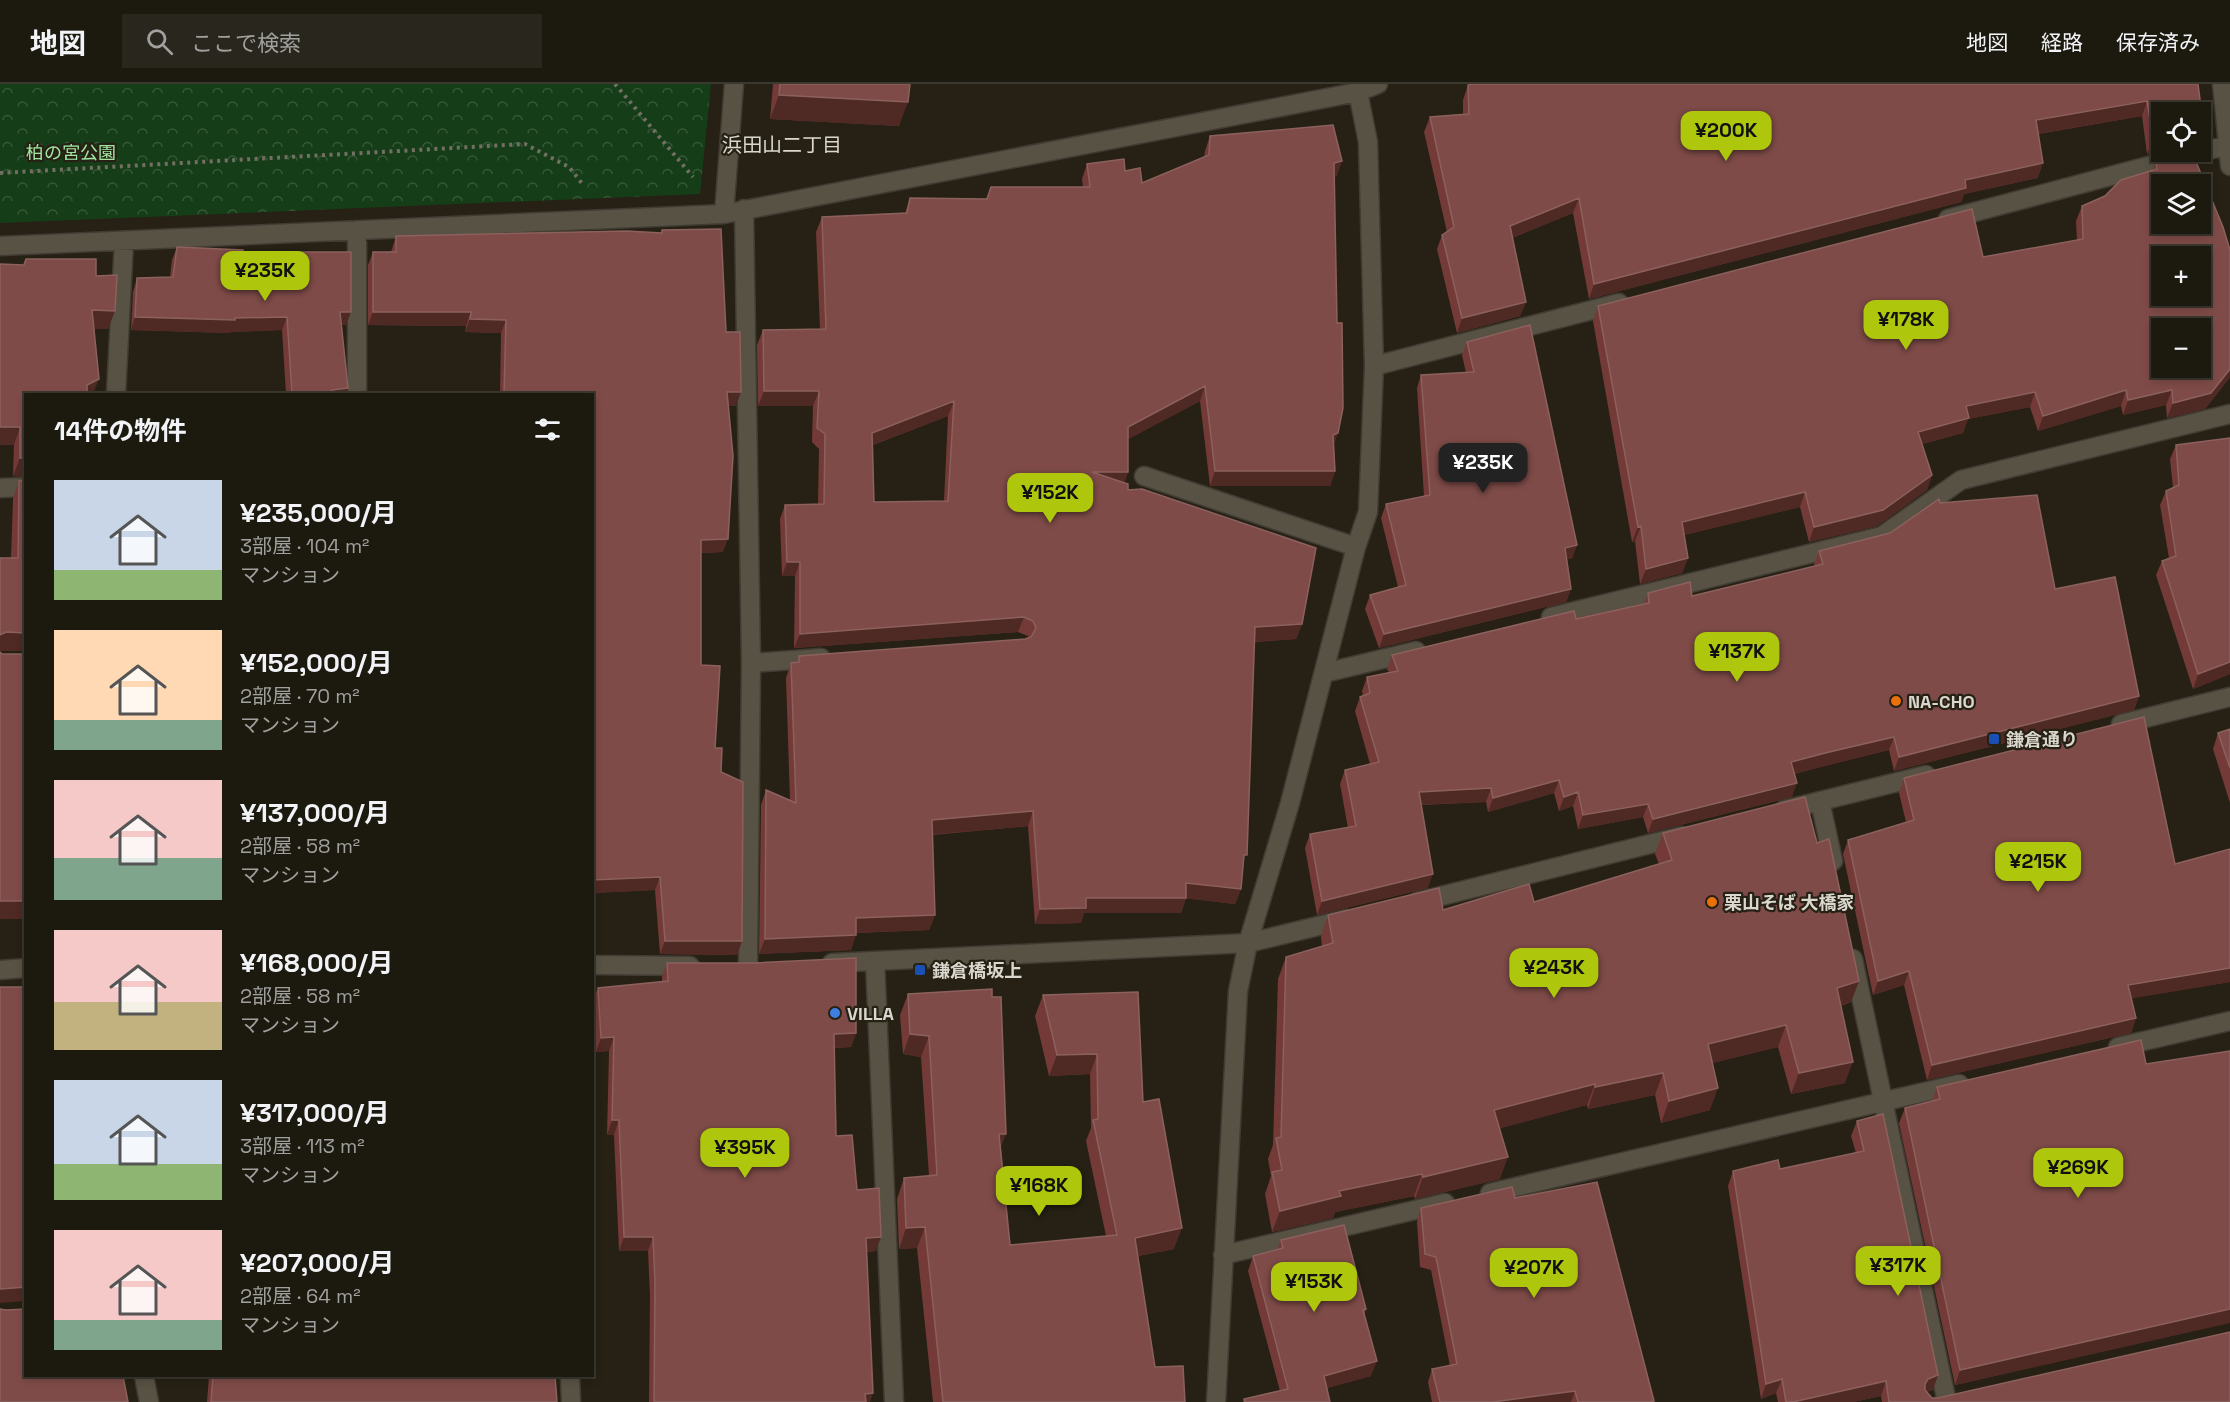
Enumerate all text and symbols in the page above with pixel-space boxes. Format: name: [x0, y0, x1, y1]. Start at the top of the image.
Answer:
search box: [122, 14, 542, 68]
text: 地図: [30, 25, 86, 61]
icon: search: [143, 25, 176, 58]
text: ここで検索: [191, 29, 301, 57]
text: 地図: [1966, 29, 2008, 56]
text: 経路: [2041, 29, 2083, 56]
text: 保存済み: [2116, 29, 2200, 56]
map controls: [2151, 102, 2211, 378]
button: locate: [2151, 102, 2211, 162]
pin: ¥200K: [1684, 111, 1768, 162]
text: ¥200K: [1695, 117, 1757, 143]
district label: 浜田山二丁目: [722, 132, 842, 158]
park label: 柏の宮公園: [26, 141, 116, 164]
button: layers: [2151, 174, 2211, 234]
button: +: [2151, 246, 2211, 306]
pin: ¥235K: [223, 251, 307, 302]
text: ¥235K: [235, 257, 295, 283]
pin: ¥178K: [1864, 300, 1948, 351]
text: ¥178K: [1877, 306, 1935, 332]
button: −: [2151, 318, 2211, 378]
icon: filters: [531, 413, 564, 446]
text: 14件の物件: [54, 414, 186, 448]
pin: ¥235K: [1441, 443, 1525, 494]
text: ¥235K: [1453, 449, 1513, 475]
pin: ¥152K: [1008, 473, 1092, 524]
text: ¥152K: [1021, 479, 1079, 505]
text: ¥235,000/月: [240, 496, 397, 530]
icon: home: [102, 504, 174, 576]
text: 3部屋 · 104 m²: [240, 533, 369, 559]
text: マンション: [240, 562, 340, 588]
pin: ¥137K: [1695, 632, 1779, 683]
text: ¥137K: [1708, 638, 1766, 664]
text: ¥152,000/月: [240, 646, 393, 680]
icon: home: [102, 654, 174, 726]
text: 2部屋 · 70 m²: [240, 683, 360, 709]
place label: NA-CHO: [1908, 690, 1975, 713]
marker: NA-CHO: [1889, 694, 1903, 708]
text: マンション: [240, 712, 340, 738]
place label: 鎌倉通り: [2006, 728, 2078, 751]
marker: 鎌倉通り: [1987, 732, 2001, 746]
text: ¥137,000/月: [240, 796, 390, 830]
icon: home: [102, 804, 174, 876]
text: 2部屋 · 58 m²: [240, 833, 360, 859]
pin: ¥215K: [1996, 842, 2080, 893]
text: ¥215K: [2009, 848, 2067, 874]
text: マンション: [240, 862, 340, 888]
place label: 栗山そば 大橋家: [1724, 891, 1855, 914]
marker: 栗山そば 大橋家: [1705, 895, 1719, 909]
text: ¥168,000/月: [240, 946, 394, 980]
pin: ¥243K: [1512, 948, 1596, 999]
icon: home: [102, 954, 174, 1026]
text: ¥243K: [1523, 954, 1585, 980]
place label: 鎌倉橋坂上: [932, 959, 1022, 982]
marker: 鎌倉橋坂上: [913, 963, 927, 977]
text: 2部屋 · 58 m²: [240, 983, 360, 1009]
place label: VILLA: [847, 1002, 894, 1025]
marker: VILLA: [828, 1006, 842, 1020]
text: マンション: [240, 1012, 340, 1038]
text: ¥317,000/月: [240, 1096, 390, 1130]
icon: home: [102, 1104, 174, 1176]
pin: ¥395K: [703, 1128, 787, 1179]
text: 3部屋 · 113 m²: [240, 1133, 365, 1159]
text: ¥395K: [714, 1134, 776, 1160]
pin: ¥269K: [2036, 1148, 2120, 1199]
text: ¥269K: [2047, 1154, 2109, 1180]
text: マンション: [240, 1162, 340, 1188]
pin: ¥168K: [997, 1166, 1081, 1217]
text: ¥168K: [1010, 1172, 1068, 1198]
text: ¥207,000/月: [240, 1246, 395, 1280]
pin: ¥317K: [1856, 1246, 1940, 1297]
pin: ¥207K: [1492, 1248, 1576, 1299]
text: ¥317K: [1870, 1252, 1926, 1278]
icon: home: [102, 1254, 174, 1326]
text: ¥207K: [1504, 1254, 1564, 1280]
pin: ¥153K: [1272, 1262, 1356, 1313]
text: ¥153K: [1285, 1268, 1343, 1294]
text: 2部屋 · 64 m²: [240, 1283, 360, 1309]
text: マンション: [240, 1312, 340, 1338]

